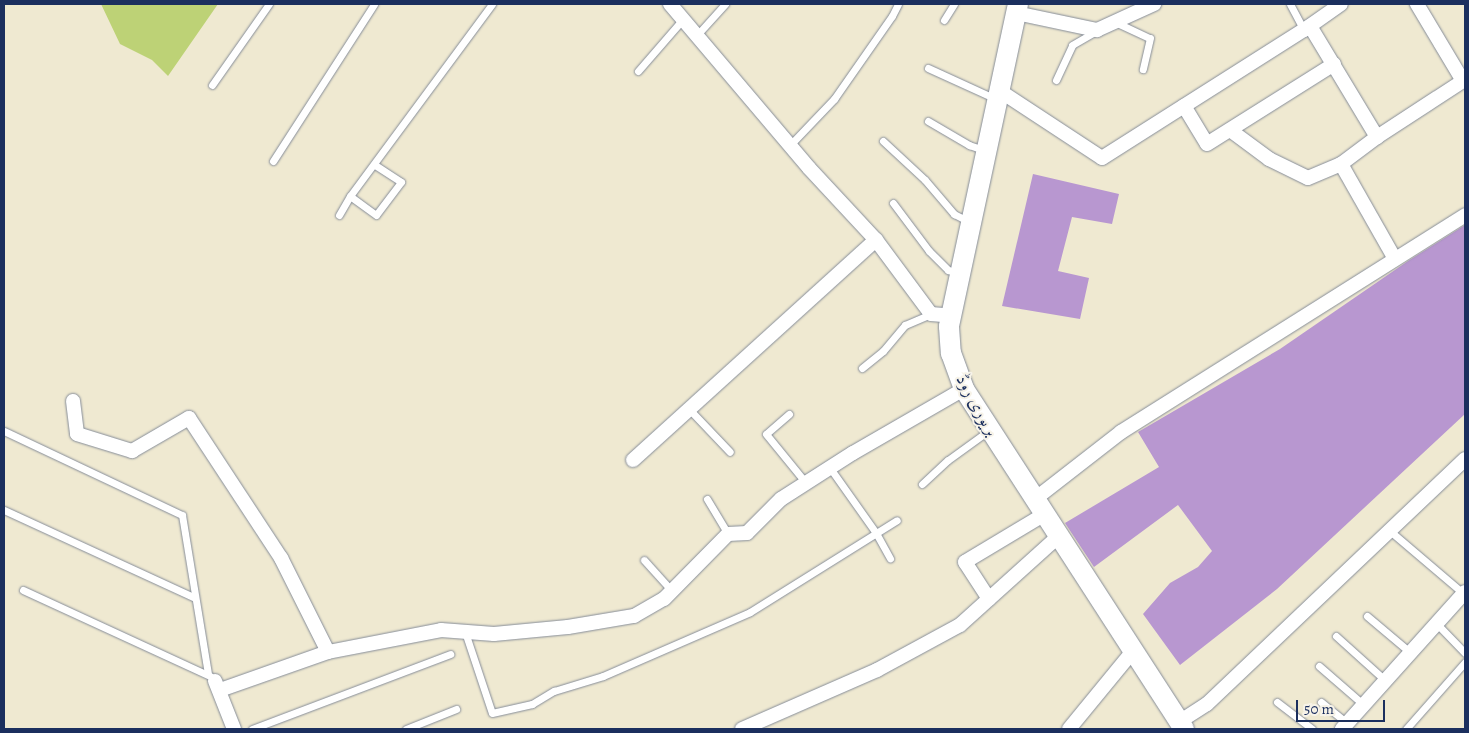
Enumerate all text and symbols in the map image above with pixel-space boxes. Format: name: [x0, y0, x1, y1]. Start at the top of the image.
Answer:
street label: بریوری روڈ: [951, 370, 1003, 440]
scale bar: [1299, 690, 1388, 722]
text: 50 m: [1304, 699, 1334, 719]

